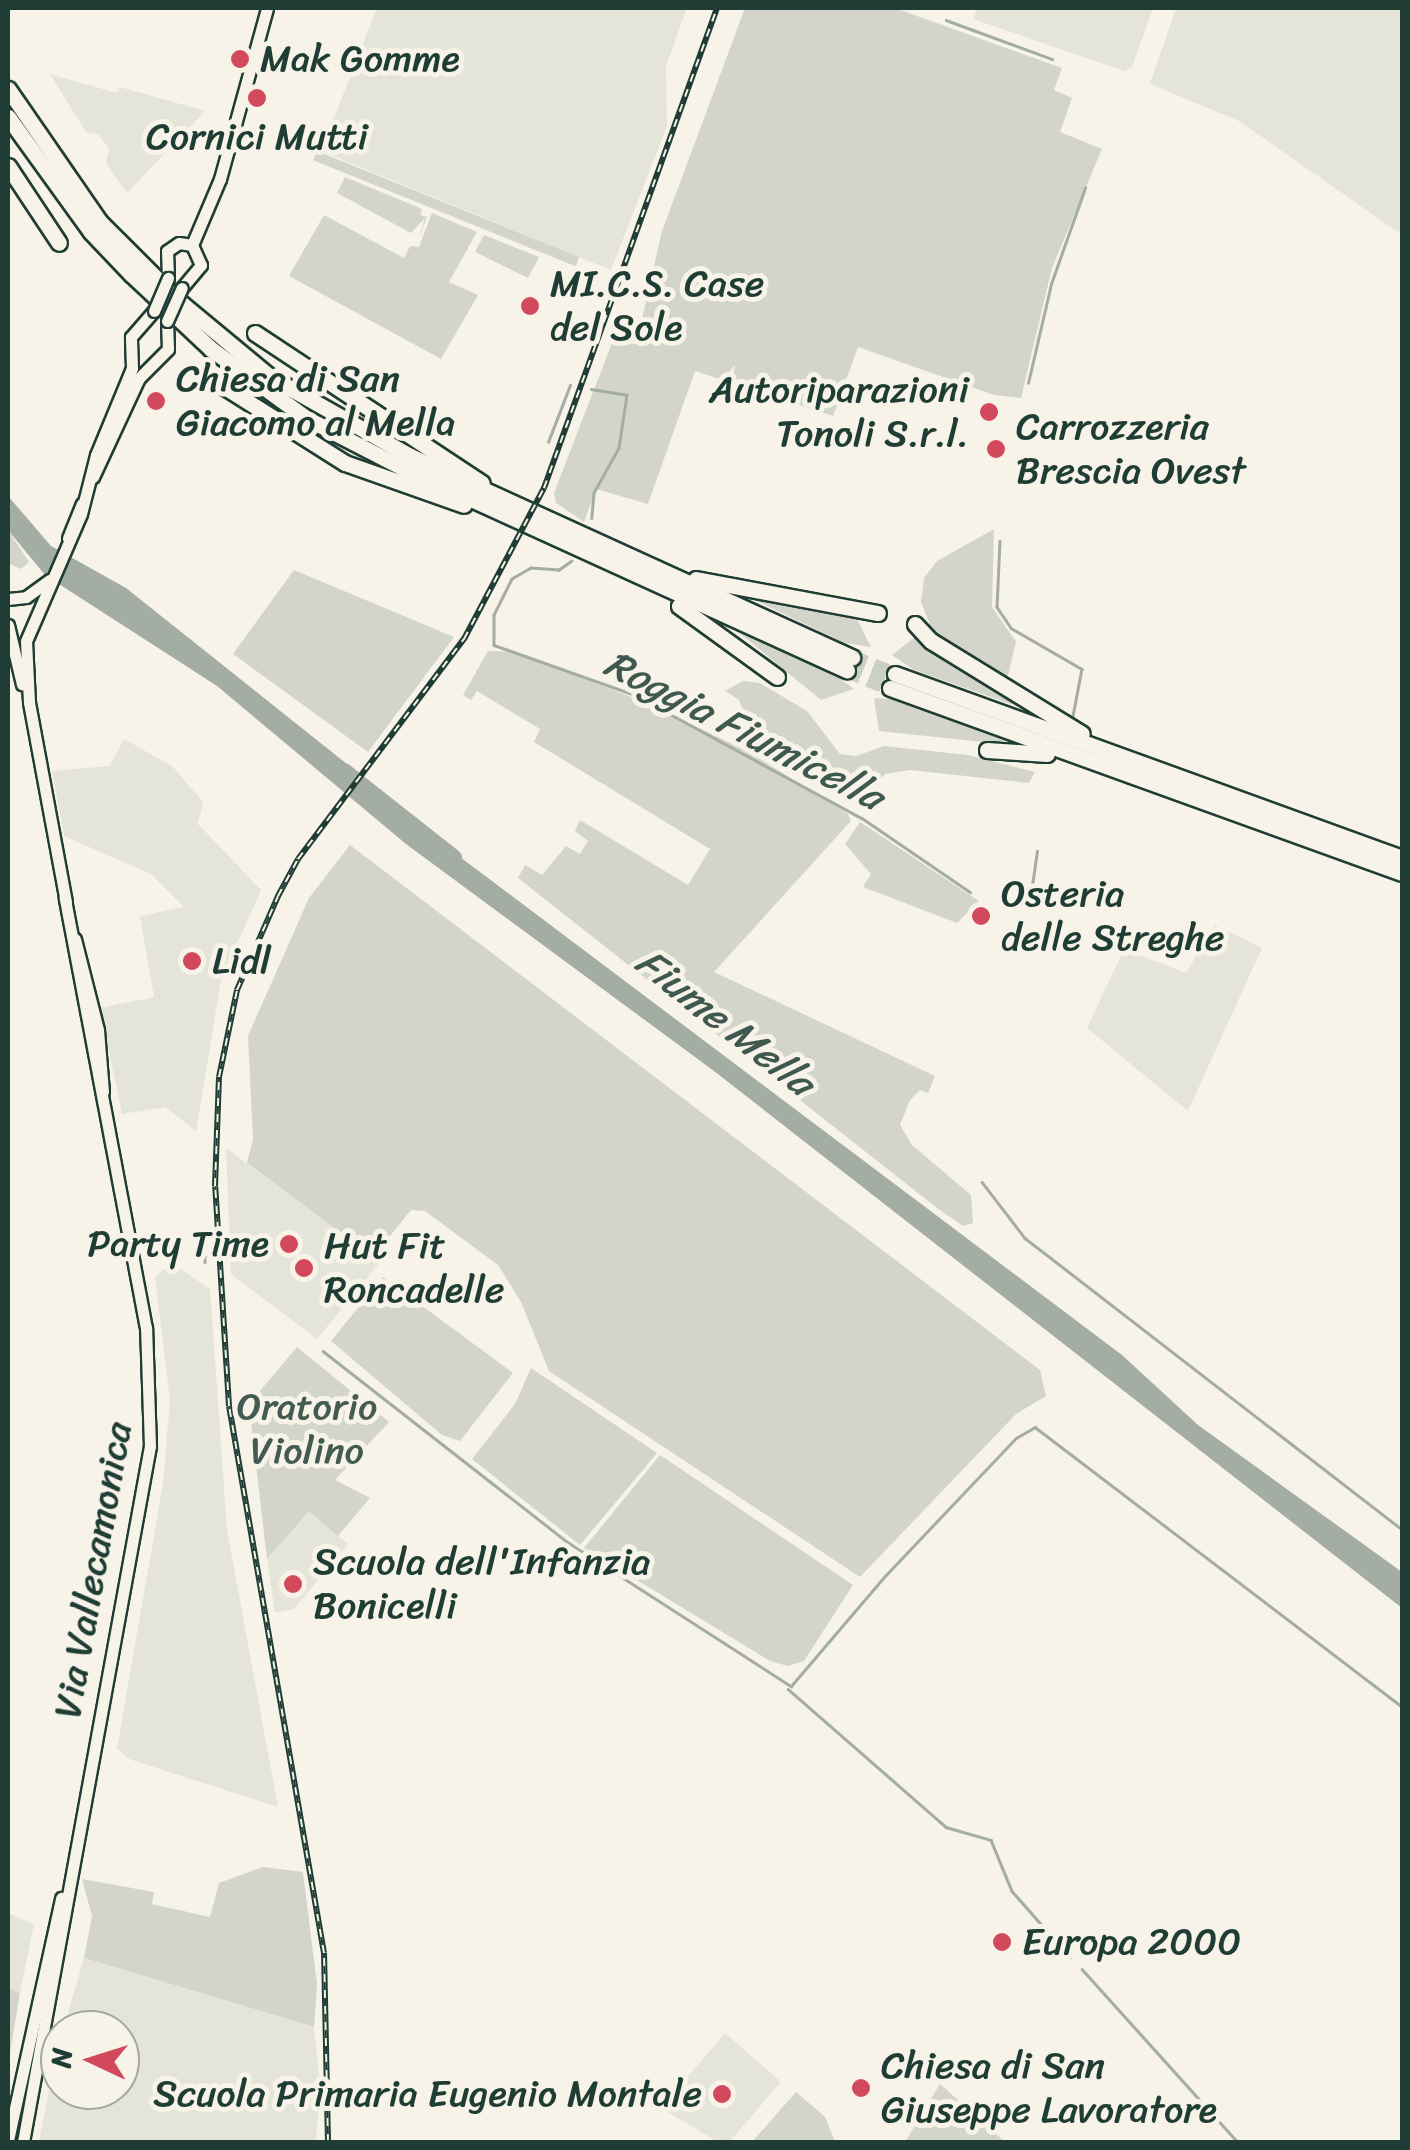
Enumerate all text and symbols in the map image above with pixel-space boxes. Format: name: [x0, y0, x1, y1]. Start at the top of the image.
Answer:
place label: Mak Gomme: [260, 36, 461, 82]
marker: Mak Gomme: [229, 48, 251, 70]
marker: Cornici Mutti: [246, 87, 268, 109]
place label: Cornici Mutti: [146, 114, 368, 160]
place label: MI.C.S. Case del Sole: [550, 261, 764, 350]
marker: MI.C.S. Case del Sole: [519, 295, 541, 317]
place label: Chiesa di San Giacomo al Mella: [176, 356, 456, 446]
place label: Autoriparazioni Tonoli S.r.l.: [709, 367, 969, 456]
marker: Chiesa di San Giacomo al Mella: [145, 390, 167, 412]
marker: Autoriparazioni Tonoli S.r.l.: [978, 401, 1000, 423]
place label: Carrozzeria Brescia Ovest: [1016, 404, 1246, 494]
marker: Carrozzeria Brescia Ovest: [985, 438, 1007, 460]
water label: Roggia Fiumicella: [597, 639, 891, 821]
place label: Osteria delle Streghe: [1001, 871, 1226, 961]
marker: Osteria delle Streghe: [970, 905, 992, 927]
place label: Lidl: [212, 938, 271, 984]
water label: Fiume Mella: [627, 938, 823, 1106]
marker: Lidl: [181, 950, 203, 972]
place label: Party Time: [85, 1221, 269, 1267]
place label: Hut Fit Roncadelle: [324, 1223, 504, 1312]
marker: Party Time: [278, 1233, 300, 1255]
marker: Hut Fit Roncadelle: [293, 1257, 315, 1279]
park label: Oratorio Violino: [237, 1384, 377, 1474]
street label: Via Vallecamonica: [45, 1419, 141, 1721]
place label: Scuola dell'Infanzia Bonicelli: [313, 1539, 650, 1628]
marker: Scuola dell'Infanzia Bonicelli: [282, 1573, 304, 1595]
place label: Europa 2000: [1022, 1919, 1241, 1965]
marker: Europa 2000: [991, 1931, 1013, 1953]
north arrow: [40, 2010, 140, 2110]
place label: Chiesa di San Giuseppe Lavoratore: [881, 2043, 1219, 2132]
text: N: [36, 2047, 87, 2069]
place label: Scuola Primaria Eugenio Montale: [151, 2071, 702, 2117]
marker: Chiesa di San Giuseppe Lavoratore: [850, 2077, 872, 2099]
marker: Scuola Primaria Eugenio Montale: [711, 2083, 733, 2105]

